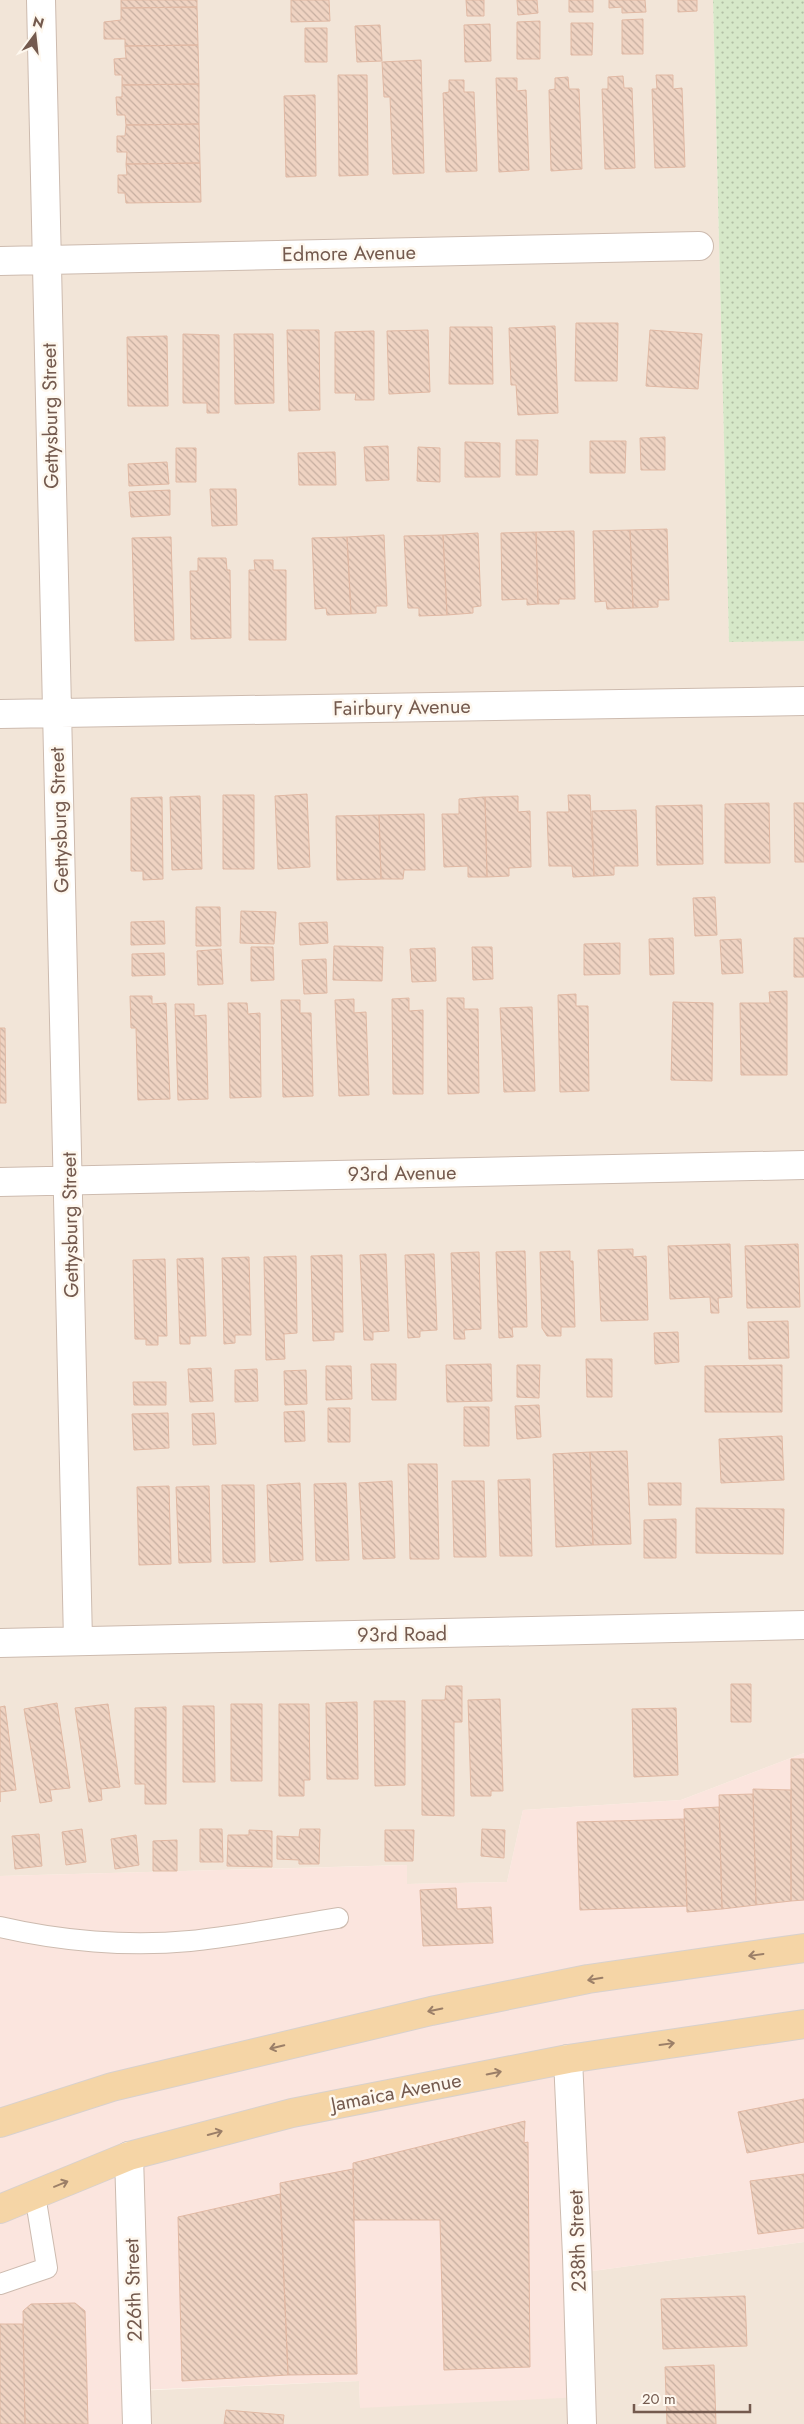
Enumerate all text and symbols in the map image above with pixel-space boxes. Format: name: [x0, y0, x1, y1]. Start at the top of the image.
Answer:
north arrow: [10, 10, 60, 60]
text: N: [30, 11, 46, 34]
street label: Edmore Avenue: [282, 238, 416, 269]
street label: Gettysburg Street: [35, 343, 66, 489]
street label: Fairbury Avenue: [333, 692, 471, 723]
street label: Gettysburg Street: [42, 746, 77, 893]
street label: Gettysburg Street: [55, 1152, 86, 1298]
street label: 93rd Avenue: [347, 1158, 457, 1189]
street label: 93rd Road: [357, 1619, 447, 1650]
one-way arrow: [748, 1951, 764, 1961]
one-way arrow: [587, 1974, 603, 1984]
one-way arrow: [428, 2006, 444, 2015]
one-way arrow: [659, 2039, 675, 2049]
one-way arrow: [270, 2043, 286, 2052]
street label: Jamaica Avenue: [325, 2066, 464, 2120]
one-way arrow: [485, 2068, 501, 2078]
one-way arrow: [207, 2128, 223, 2137]
one-way arrow: [53, 2179, 68, 2188]
street label: 238th Street: [561, 2189, 594, 2293]
street label: 226th Street: [117, 2238, 150, 2342]
scale bar: [634, 2382, 750, 2414]
text: 20 m: [642, 2388, 676, 2410]

